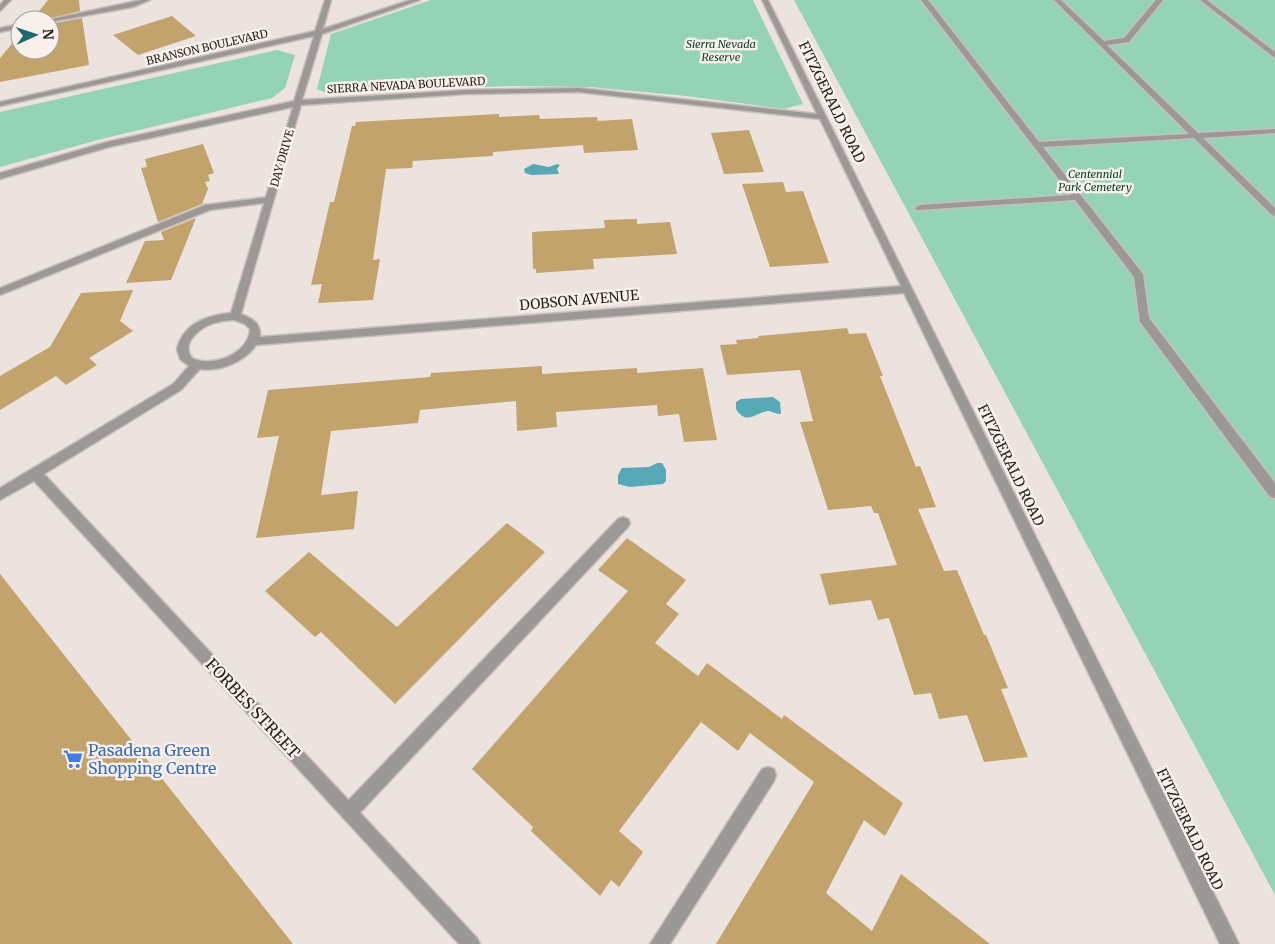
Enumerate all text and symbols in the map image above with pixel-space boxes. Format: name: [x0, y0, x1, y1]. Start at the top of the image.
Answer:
north arrow: [10, 10, 60, 60]
street label: BRANSON BOULEVARD: [145, 26, 269, 68]
text: N: [39, 28, 57, 40]
park label: Sierra Nevada Reserve: [686, 37, 756, 64]
street label: FITZGERALD ROAD: [795, 38, 870, 166]
street label: SIERRA NEVADA BOULEVARD: [326, 74, 486, 96]
street label: DAY DRIVE: [267, 128, 297, 188]
park label: Centennial Park Cemetery: [1058, 167, 1132, 194]
street label: DOBSON AVENUE: [518, 286, 640, 314]
street label: FITZGERALD ROAD: [974, 401, 1049, 529]
street label: FORBES STREET: [202, 654, 304, 762]
place label: Pasadena Green Shopping Centre: [88, 740, 216, 778]
supermarket icon: Pasadena Green Shopping Centre: [62, 748, 84, 770]
street label: FITZGERALD ROAD: [1153, 765, 1228, 893]

